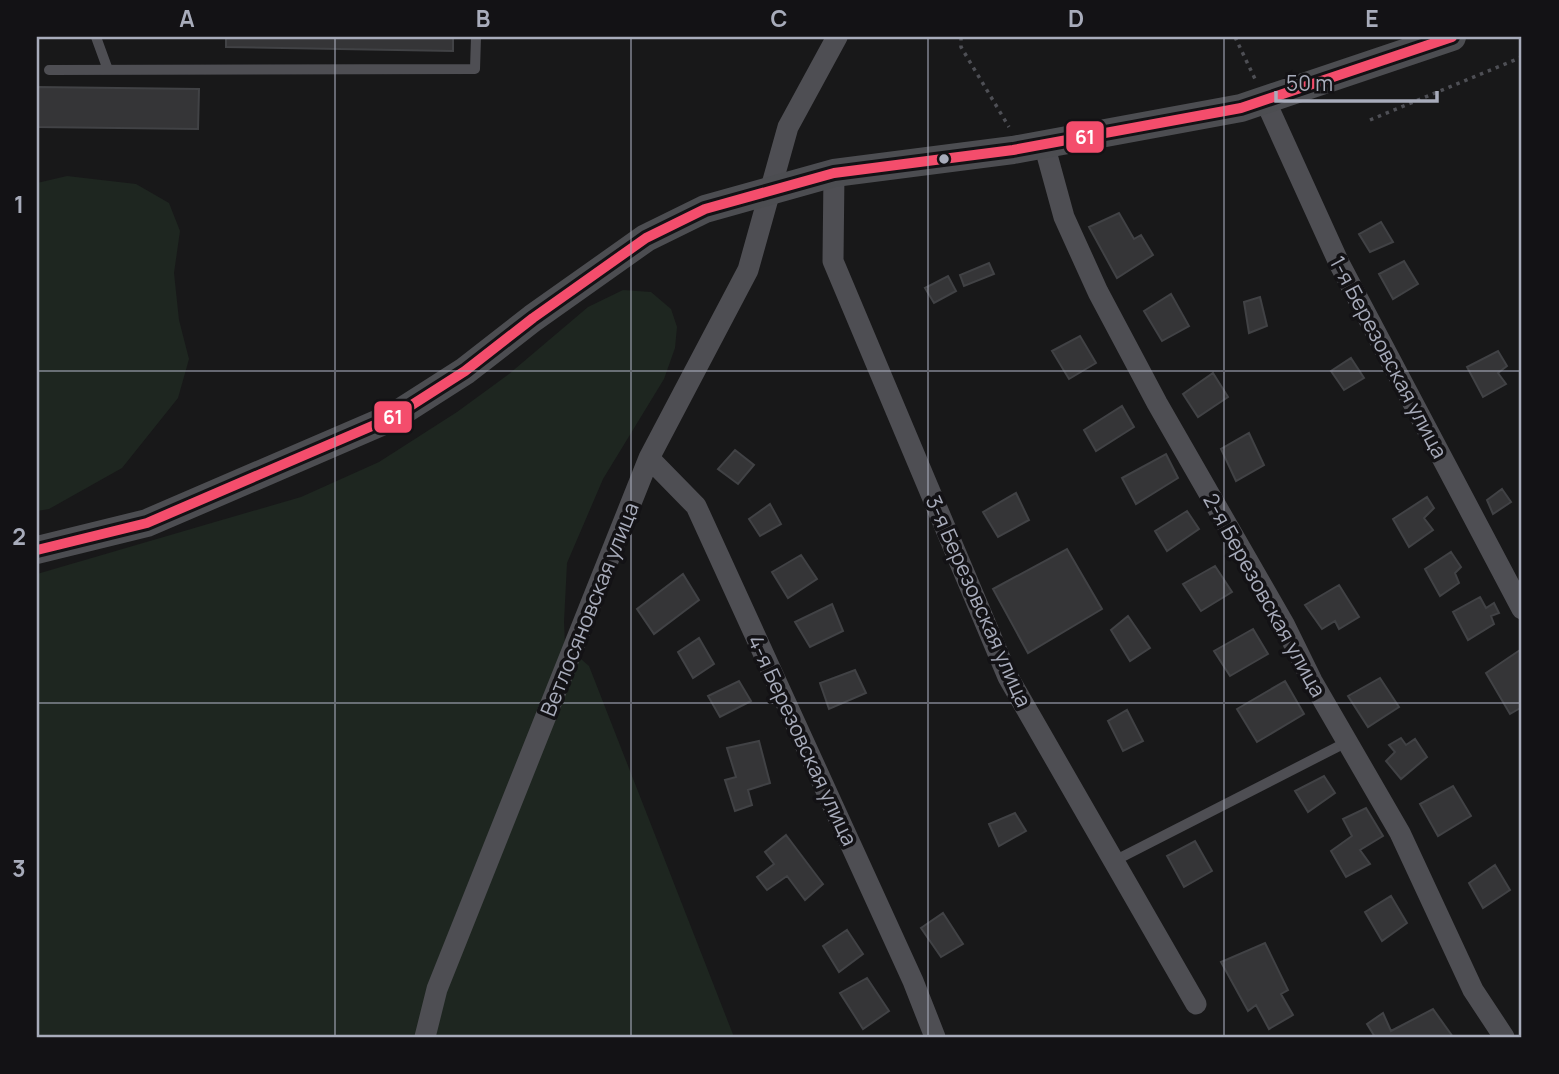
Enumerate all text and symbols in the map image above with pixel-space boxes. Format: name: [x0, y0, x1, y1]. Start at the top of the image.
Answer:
text: A: [179, 2, 195, 34]
text: B: [476, 2, 490, 34]
text: C: [771, 2, 788, 34]
text: D: [1068, 2, 1084, 34]
text: E: [1365, 2, 1379, 34]
scale bar: [1276, 60, 1436, 104]
text: 50 m: [1286, 69, 1333, 97]
line badge: 61: [1065, 120, 1105, 154]
text: 61: [1075, 124, 1095, 150]
unlabelled marker: [937, 152, 951, 166]
text: 1: [14, 188, 24, 220]
street label: 1-я Березовская улица: [1324, 251, 1454, 463]
line badge: 61: [373, 400, 413, 434]
text: 61: [383, 404, 403, 430]
street label: 2-я Березовская улица: [1197, 488, 1333, 702]
street label: 3-я Березовская улица: [920, 491, 1038, 711]
street label: Ветлосяновская улица: [533, 498, 645, 720]
text: 2: [12, 520, 26, 552]
street label: 4-я Березовская улица: [742, 630, 864, 850]
text: 3: [12, 852, 26, 884]

